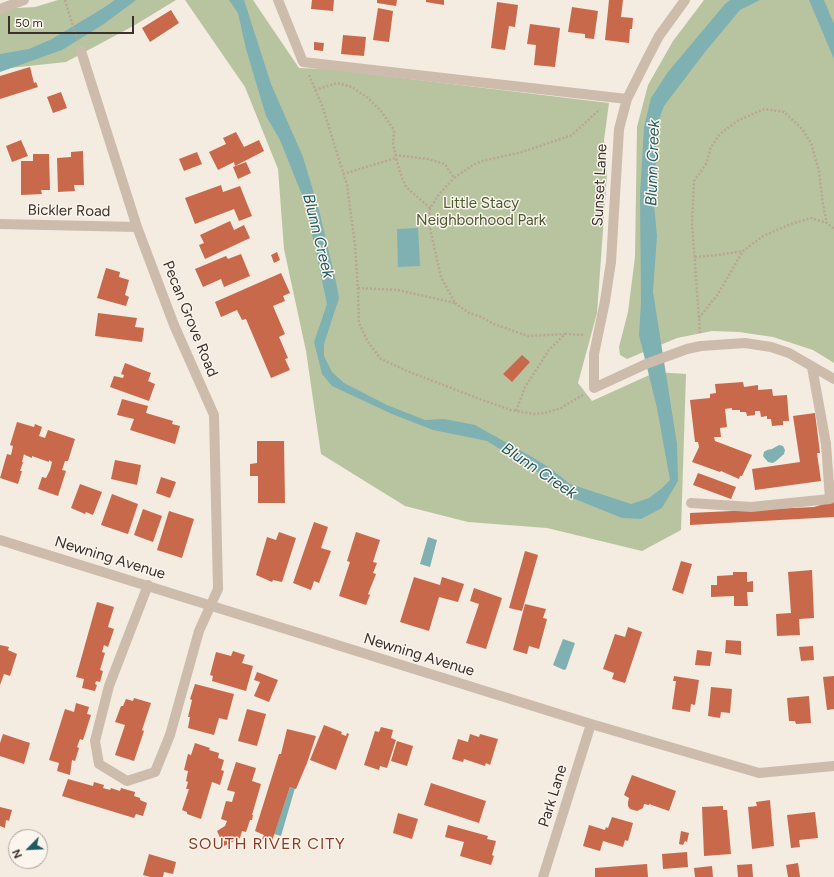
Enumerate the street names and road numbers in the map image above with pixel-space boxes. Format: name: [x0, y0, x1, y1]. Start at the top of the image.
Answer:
street label: Sunset Lane: [589, 143, 611, 227]
street label: Bickler Road: [27, 201, 111, 221]
street label: Pecan Grove Road: [159, 258, 221, 380]
street label: Newning Avenue: [52, 533, 168, 583]
street label: Newning Avenue: [361, 630, 477, 680]
street label: Park Lane: [535, 763, 571, 829]

